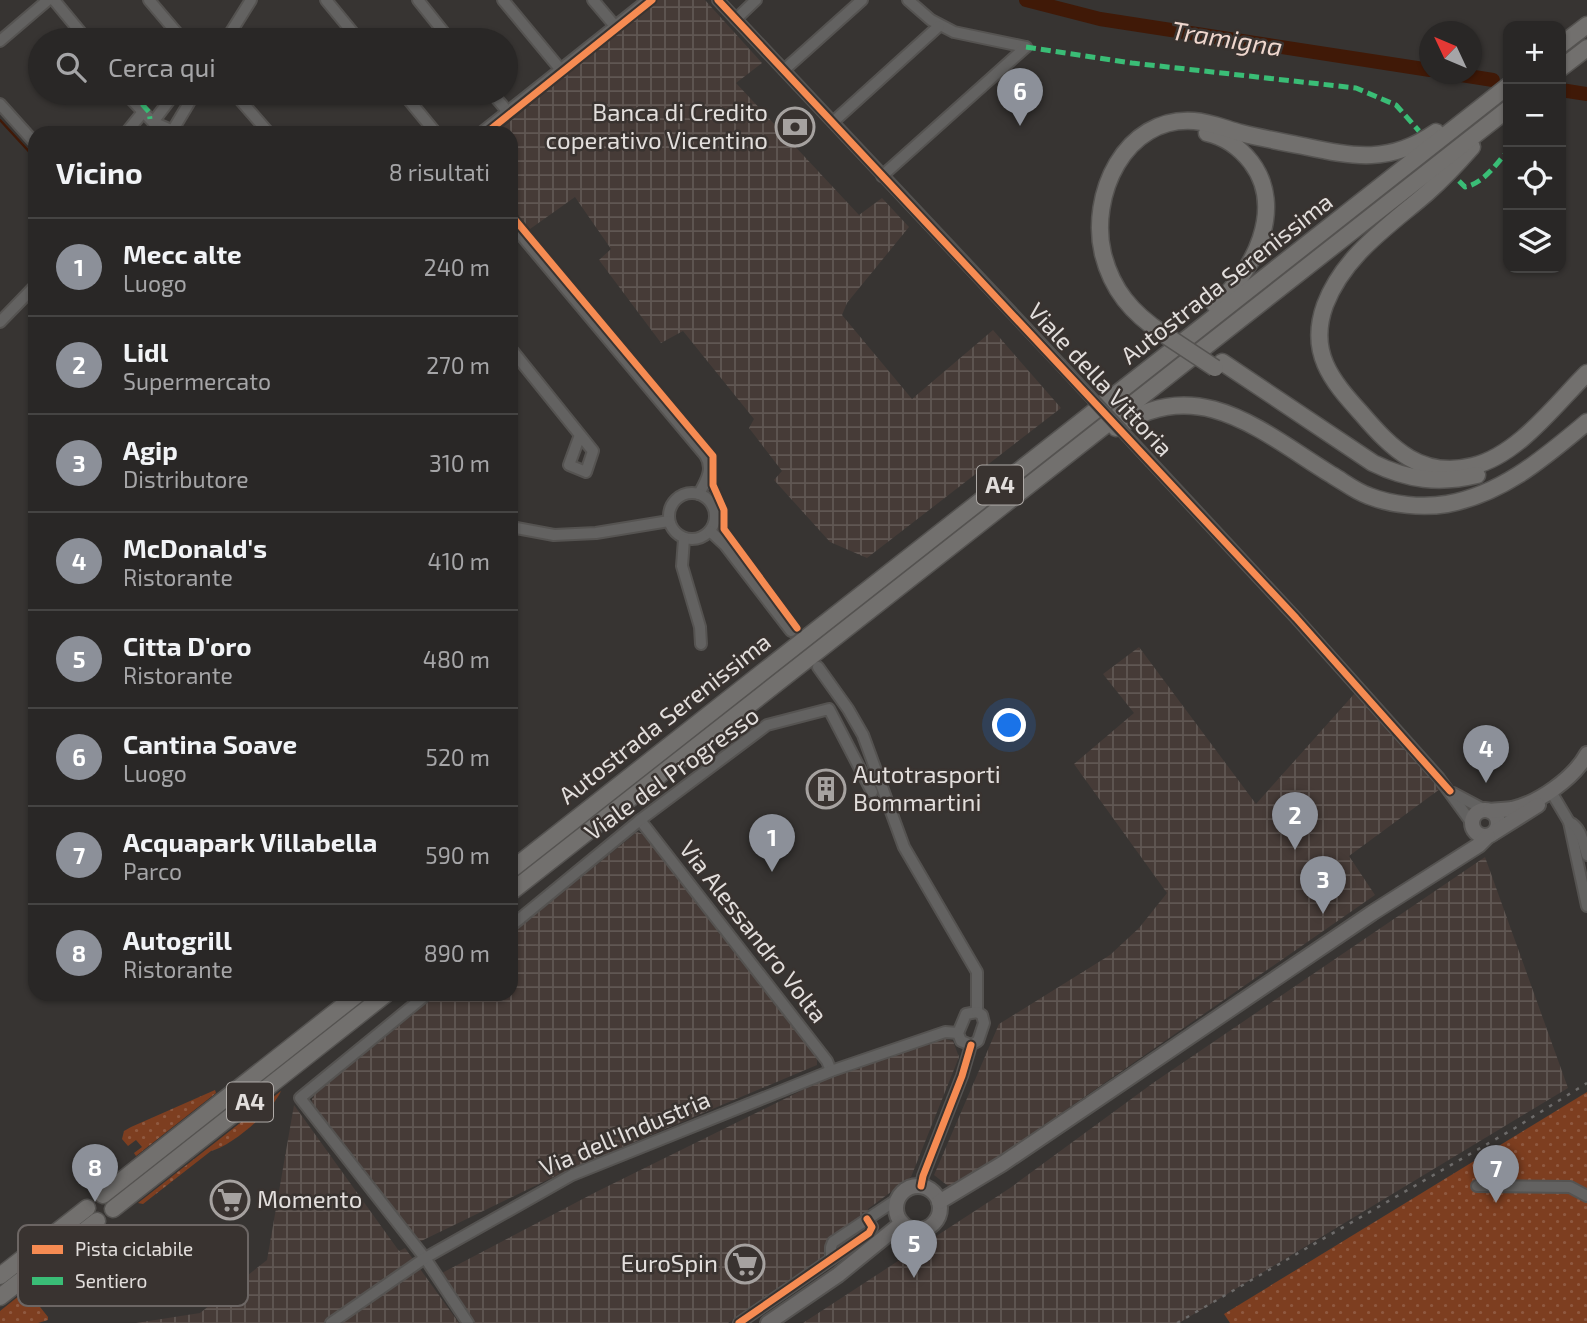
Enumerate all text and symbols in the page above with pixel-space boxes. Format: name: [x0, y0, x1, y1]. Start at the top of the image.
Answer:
water label: Tramigna: [1170, 13, 1285, 62]
north arrow: [1419, 21, 1482, 84]
map controls: [1503, 21, 1566, 273]
button: +: [1503, 21, 1566, 84]
search box: [28, 28, 518, 105]
icon: search: [52, 48, 90, 86]
text: Cerca qui: [108, 51, 216, 82]
pin: 6: [997, 68, 1043, 126]
button: −: [1503, 84, 1566, 147]
place label: Banca di Credito coperativo Vicentino: [546, 97, 768, 154]
bank icon: Banca di Credito coperativo Vicentino: [774, 106, 816, 148]
button: locate: [1503, 147, 1566, 210]
text: Vicino: [56, 154, 143, 190]
text: 8 risultati: [389, 158, 490, 186]
street label: Autostrada Serenissima: [1114, 186, 1338, 370]
button: layers: [1503, 210, 1566, 273]
text: Mecc alte: [123, 238, 242, 269]
text: 1: [74, 253, 84, 281]
text: 240 m: [424, 253, 490, 281]
text: Luogo: [123, 269, 187, 297]
street label: Viale della Vittoria: [1023, 296, 1180, 462]
text: Lidl: [123, 336, 168, 367]
text: 2: [72, 351, 86, 379]
text: 270 m: [426, 351, 490, 379]
text: Supermercato: [123, 367, 271, 395]
text: Agip: [123, 434, 178, 465]
text: 3: [72, 449, 86, 477]
text: 310 m: [429, 449, 490, 477]
text: Distributore: [123, 465, 249, 493]
road number: A4: [977, 466, 1023, 505]
text: McDonald's: [123, 532, 267, 563]
text: 4: [72, 547, 86, 575]
text: 410 m: [428, 547, 490, 575]
text: Ristorante: [123, 563, 233, 591]
street label: Autostrada Serenissima: [552, 626, 776, 810]
text: Citta D'oro: [123, 630, 252, 661]
text: 5: [73, 645, 85, 673]
text: 480 m: [423, 645, 490, 673]
text: Ristorante: [123, 661, 233, 689]
street label: Viale del Progresso: [578, 700, 764, 846]
your location: [992, 708, 1026, 742]
pin: 4: [1463, 725, 1509, 783]
text: Cantina Soave: [123, 728, 297, 759]
text: 6: [72, 743, 86, 771]
text: 520 m: [426, 743, 490, 771]
text: Luogo: [123, 759, 187, 787]
place label: Autotrasporti Bommartini: [853, 759, 1001, 816]
building icon: Autotrasporti Bommartini: [805, 768, 847, 810]
pin: 2: [1272, 792, 1318, 850]
pin: 1: [749, 814, 795, 872]
text: Acquapark Villabella: [123, 826, 377, 857]
street label: Via Alessandro Volta: [674, 834, 834, 1028]
text: 7: [73, 841, 85, 869]
text: 590 m: [425, 841, 490, 869]
pin: 3: [1300, 856, 1346, 914]
text: Parco: [123, 857, 182, 885]
text: Autogrill: [123, 924, 232, 955]
text: 8: [72, 939, 86, 967]
text: 890 m: [424, 939, 490, 967]
text: Ristorante: [123, 955, 233, 983]
road number: A4: [227, 1082, 273, 1121]
street label: Via dell'Industria: [535, 1084, 714, 1182]
pin: 8: [72, 1144, 118, 1202]
pin: 7: [1473, 1145, 1519, 1203]
supermarket icon: Momento: [209, 1179, 251, 1221]
place label: Momento: [257, 1184, 362, 1213]
pin: 5: [891, 1220, 937, 1278]
legend: [18, 1225, 248, 1306]
text: Pista ciclabile: [75, 1237, 193, 1260]
supermarket icon: EuroSpin: [724, 1243, 766, 1285]
place label: EuroSpin: [621, 1248, 718, 1277]
text: Sentiero: [75, 1269, 147, 1292]

